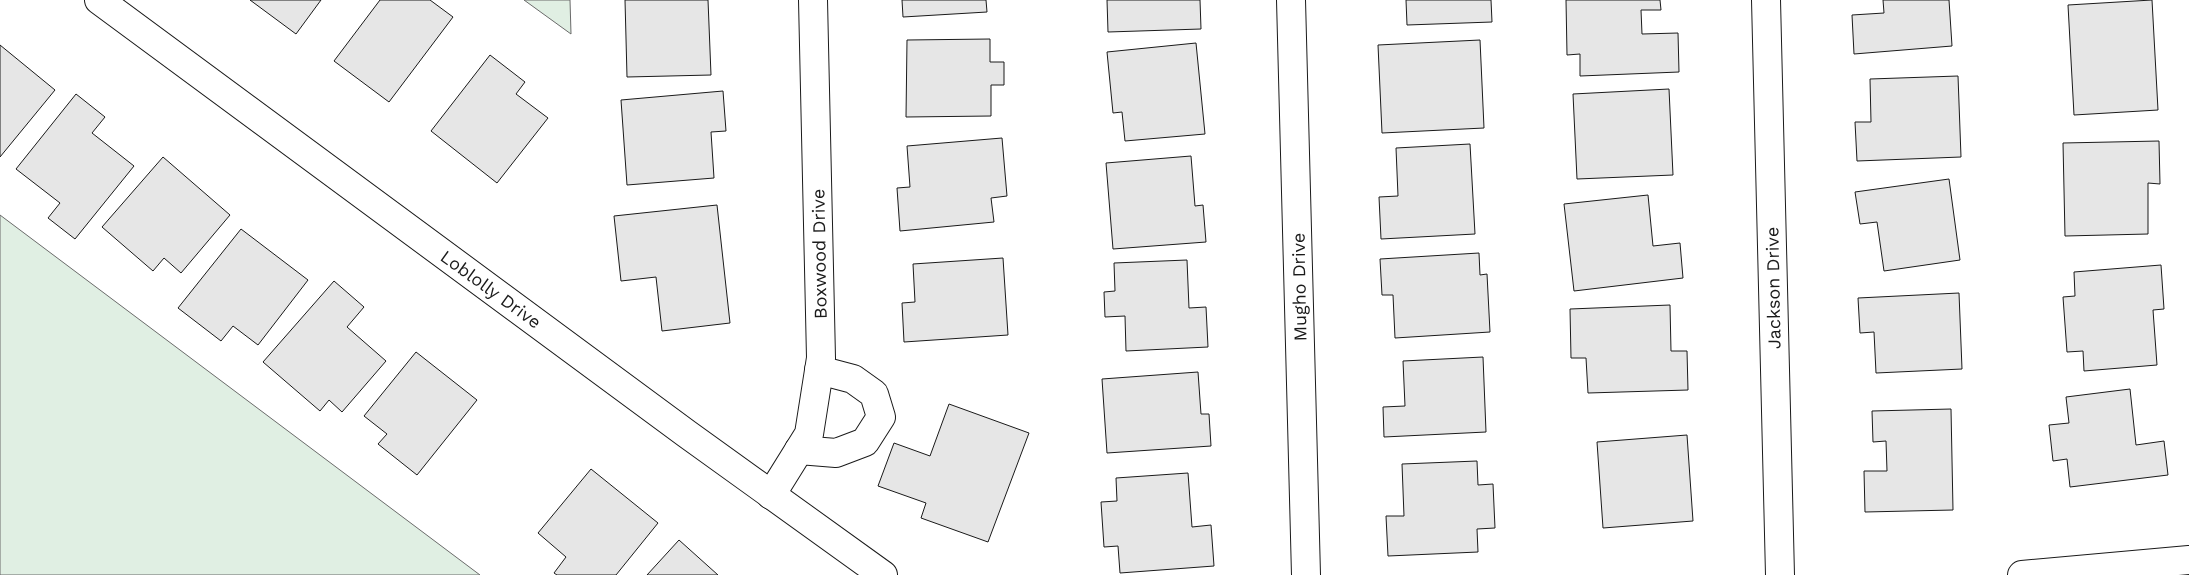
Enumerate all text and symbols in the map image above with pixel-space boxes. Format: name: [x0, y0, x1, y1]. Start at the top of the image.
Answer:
street label: Boxwood Drive: [807, 189, 831, 319]
street label: Jackson Drive: [1761, 227, 1785, 349]
street label: Mugho Drive: [1288, 232, 1310, 342]
street label: Loblolly Drive: [437, 245, 545, 333]

